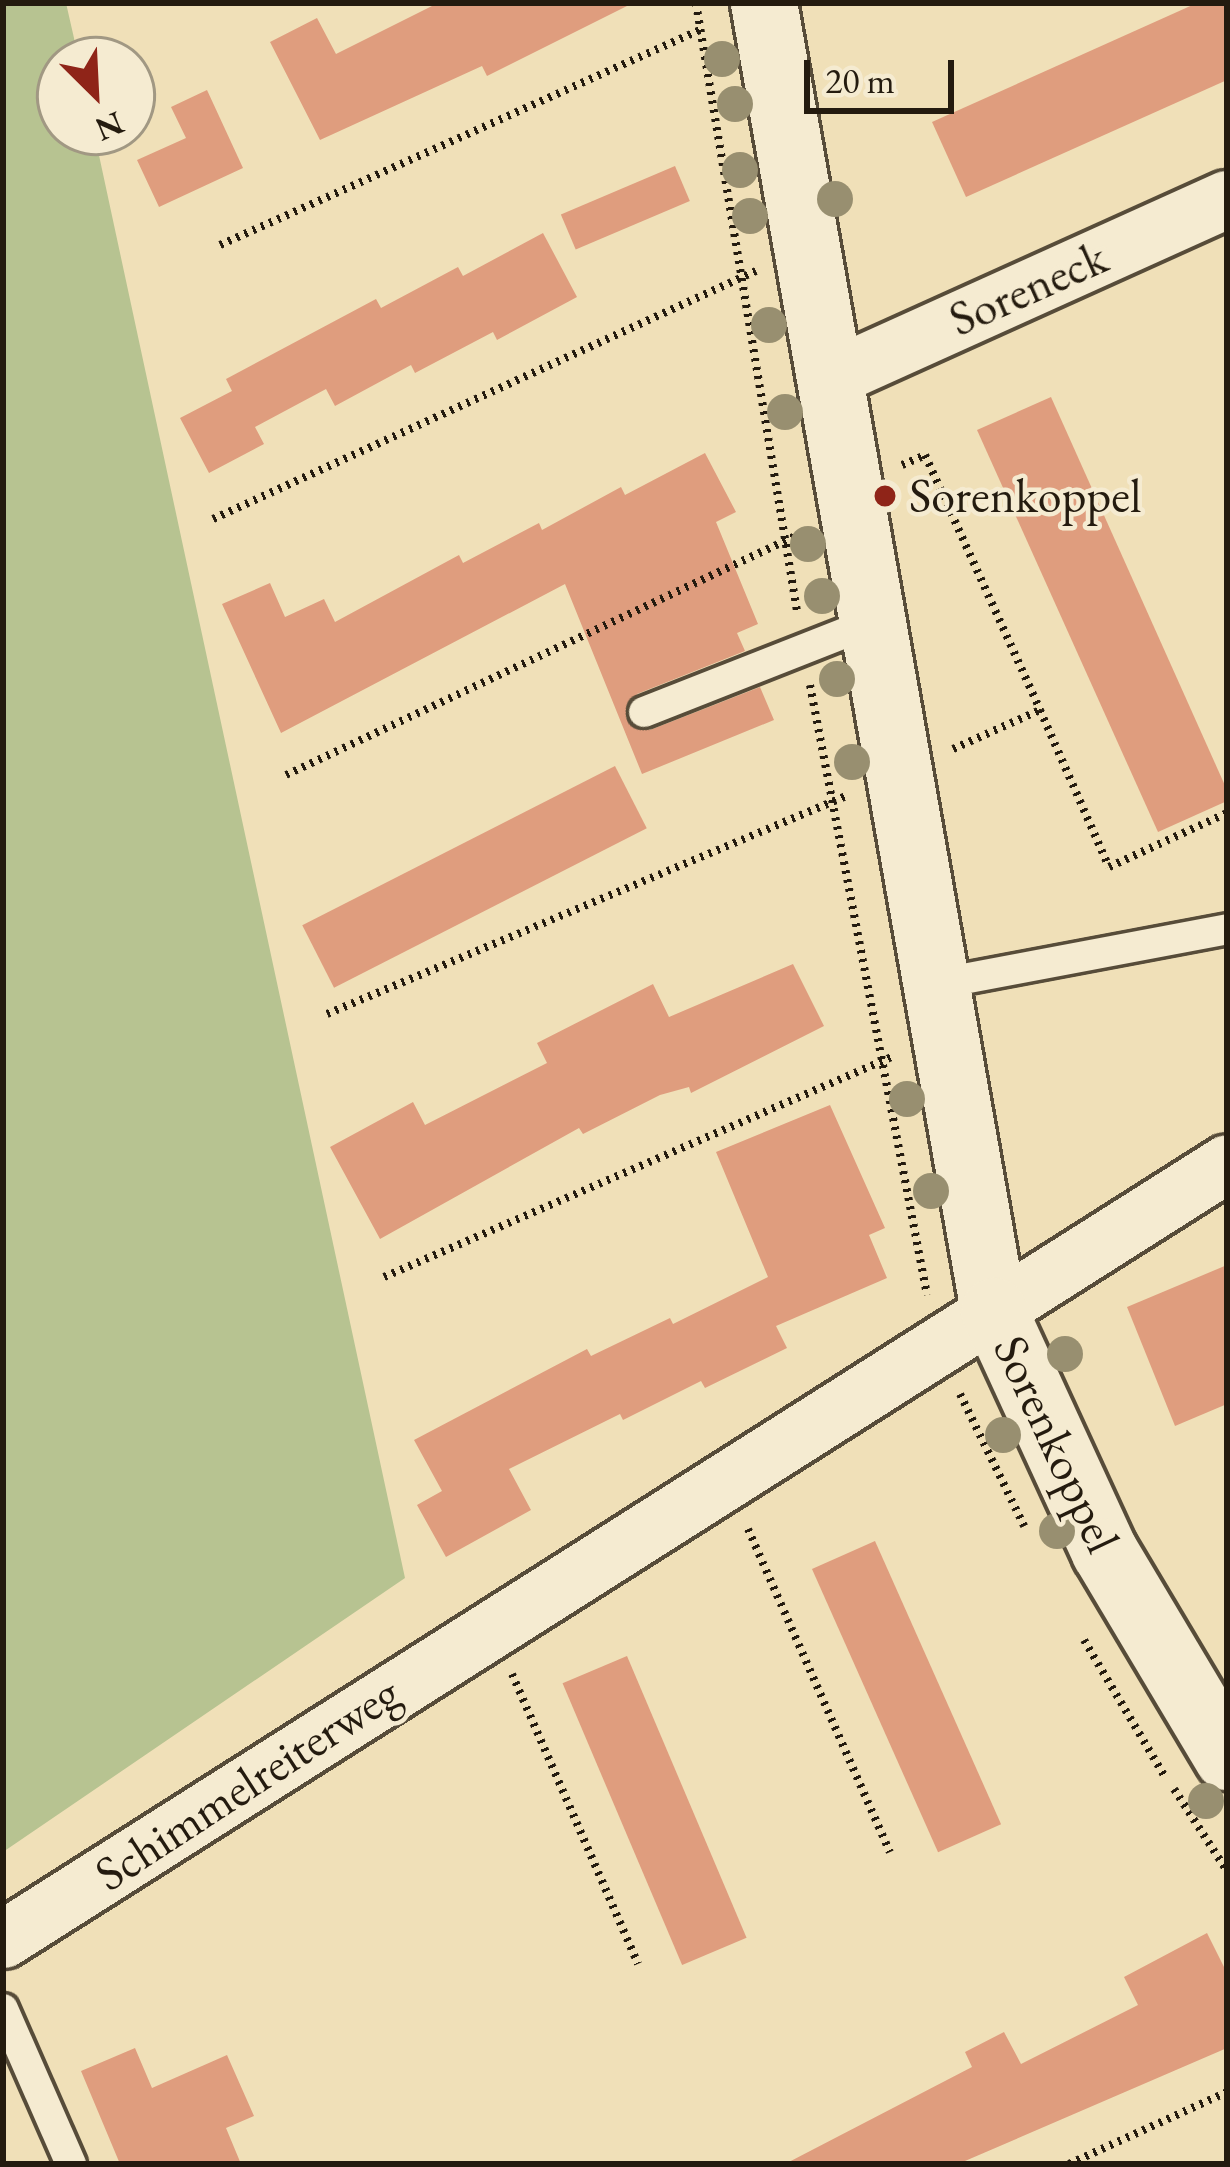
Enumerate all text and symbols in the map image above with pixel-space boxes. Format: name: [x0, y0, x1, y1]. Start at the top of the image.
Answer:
north arrow: [36, 36, 156, 156]
scale bar: [810, 36, 960, 110]
text: 20 m: [825, 57, 895, 104]
text: N: [89, 102, 131, 152]
street label: Soreneck: [940, 228, 1116, 348]
place label: Sorenkoppel: [909, 467, 1142, 525]
marker: Sorenkoppel: [872, 483, 898, 509]
street label: Sorenkoppel: [982, 1326, 1132, 1562]
street label: Schimmelreiterweg: [84, 1663, 410, 1903]

